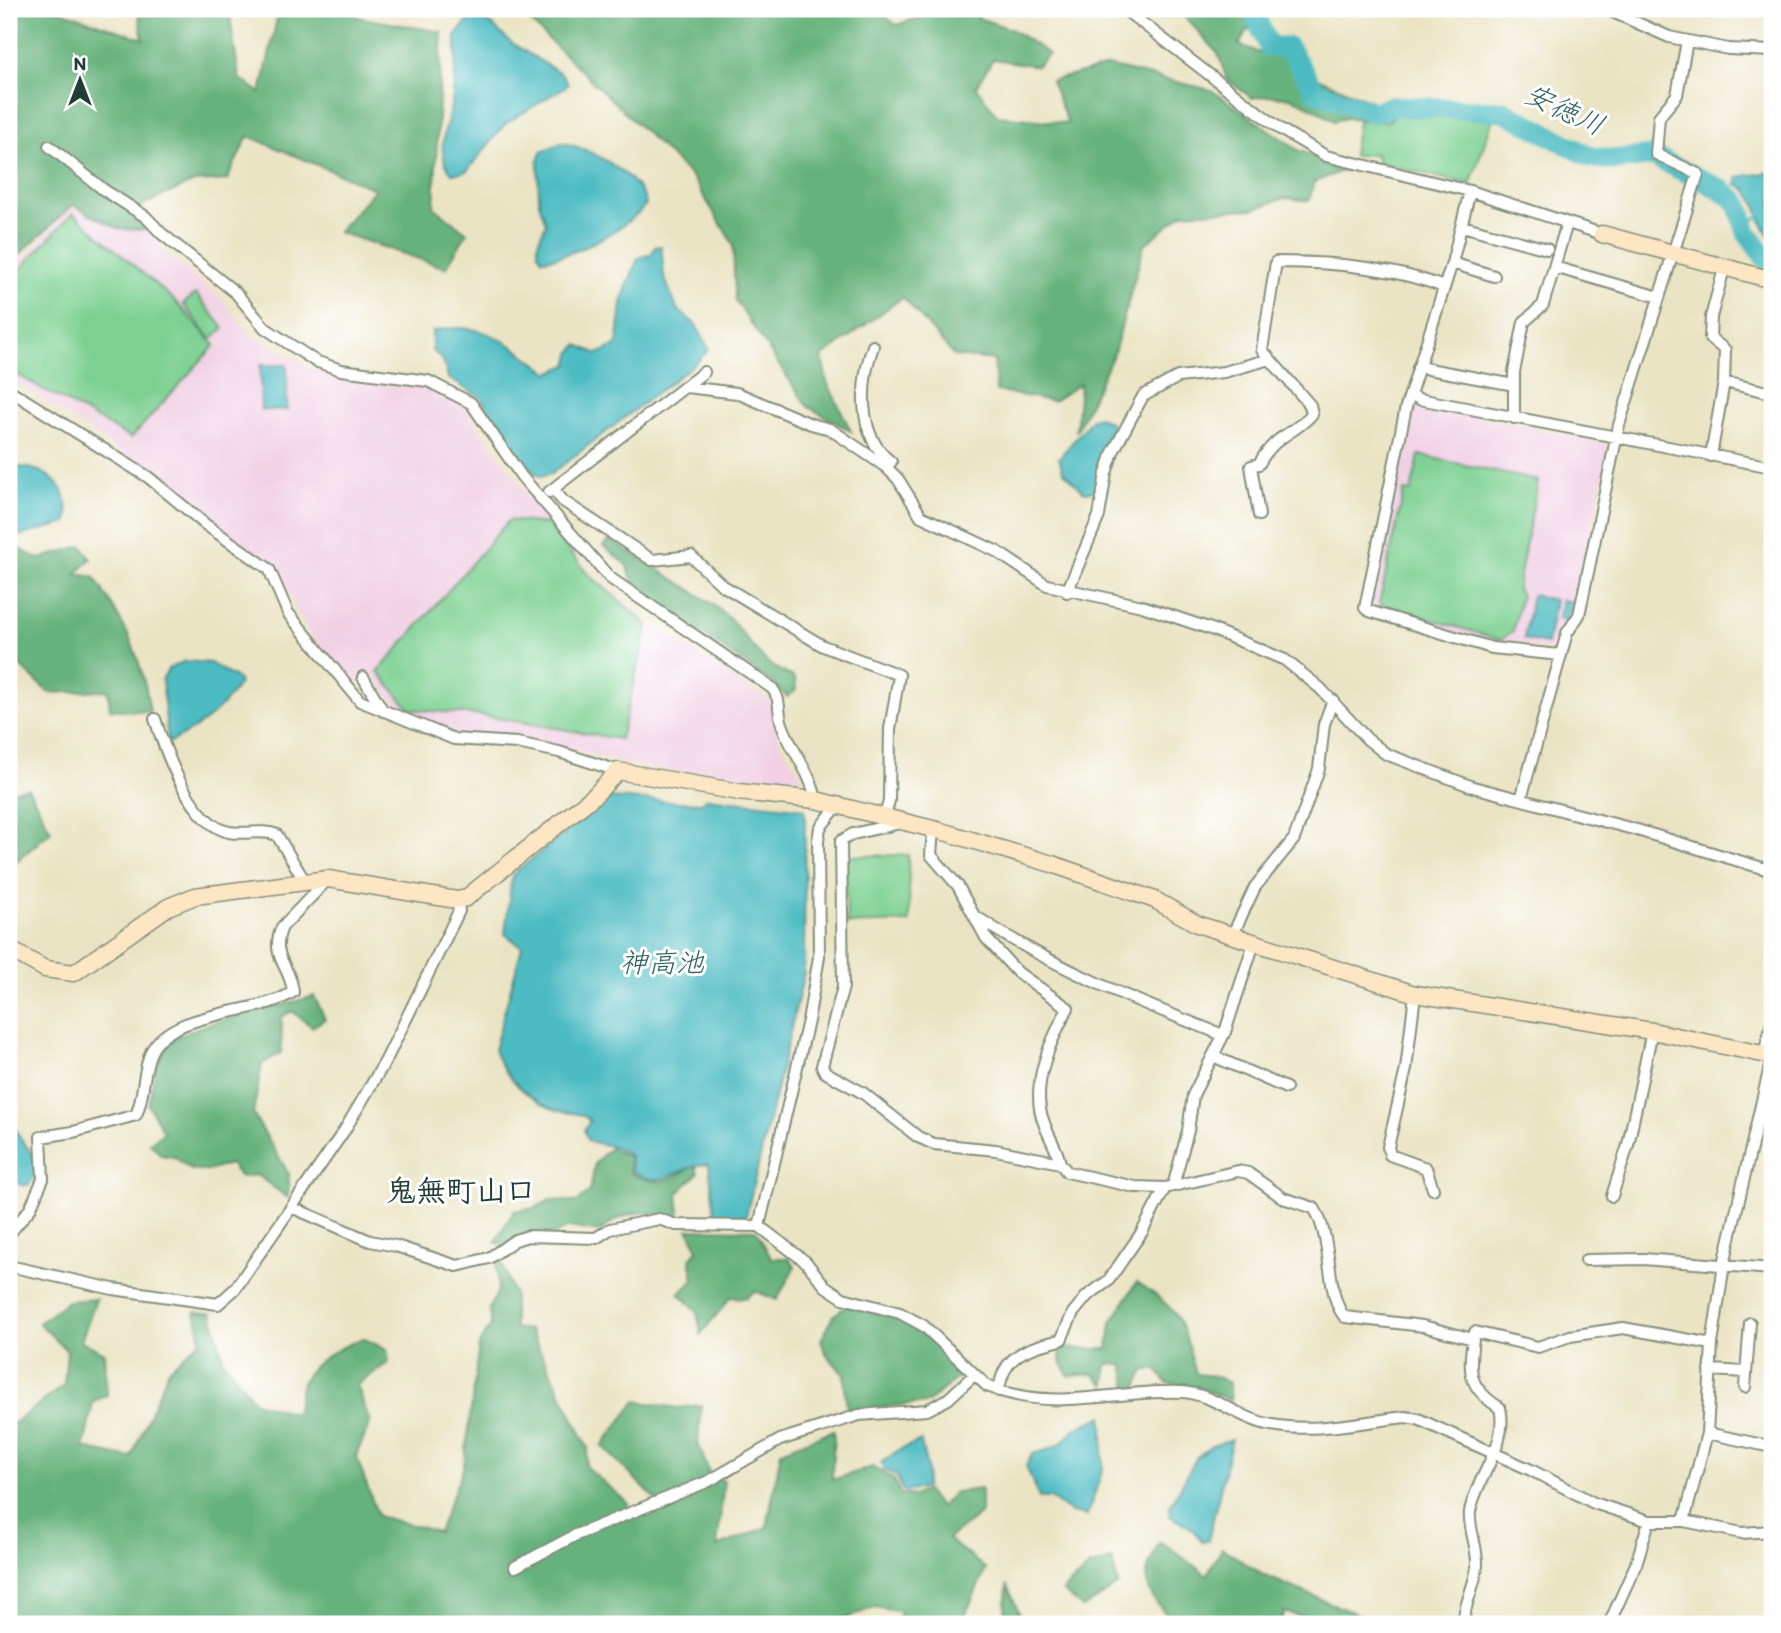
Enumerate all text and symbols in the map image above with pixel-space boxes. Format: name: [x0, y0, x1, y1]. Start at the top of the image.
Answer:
north arrow: [46, 46, 116, 116]
text: N: [74, 52, 86, 75]
water label: 安徳川: [1520, 76, 1610, 142]
water label: 神高池: [620, 945, 705, 979]
district label: 鬼無町山口: [386, 1172, 536, 1209]

